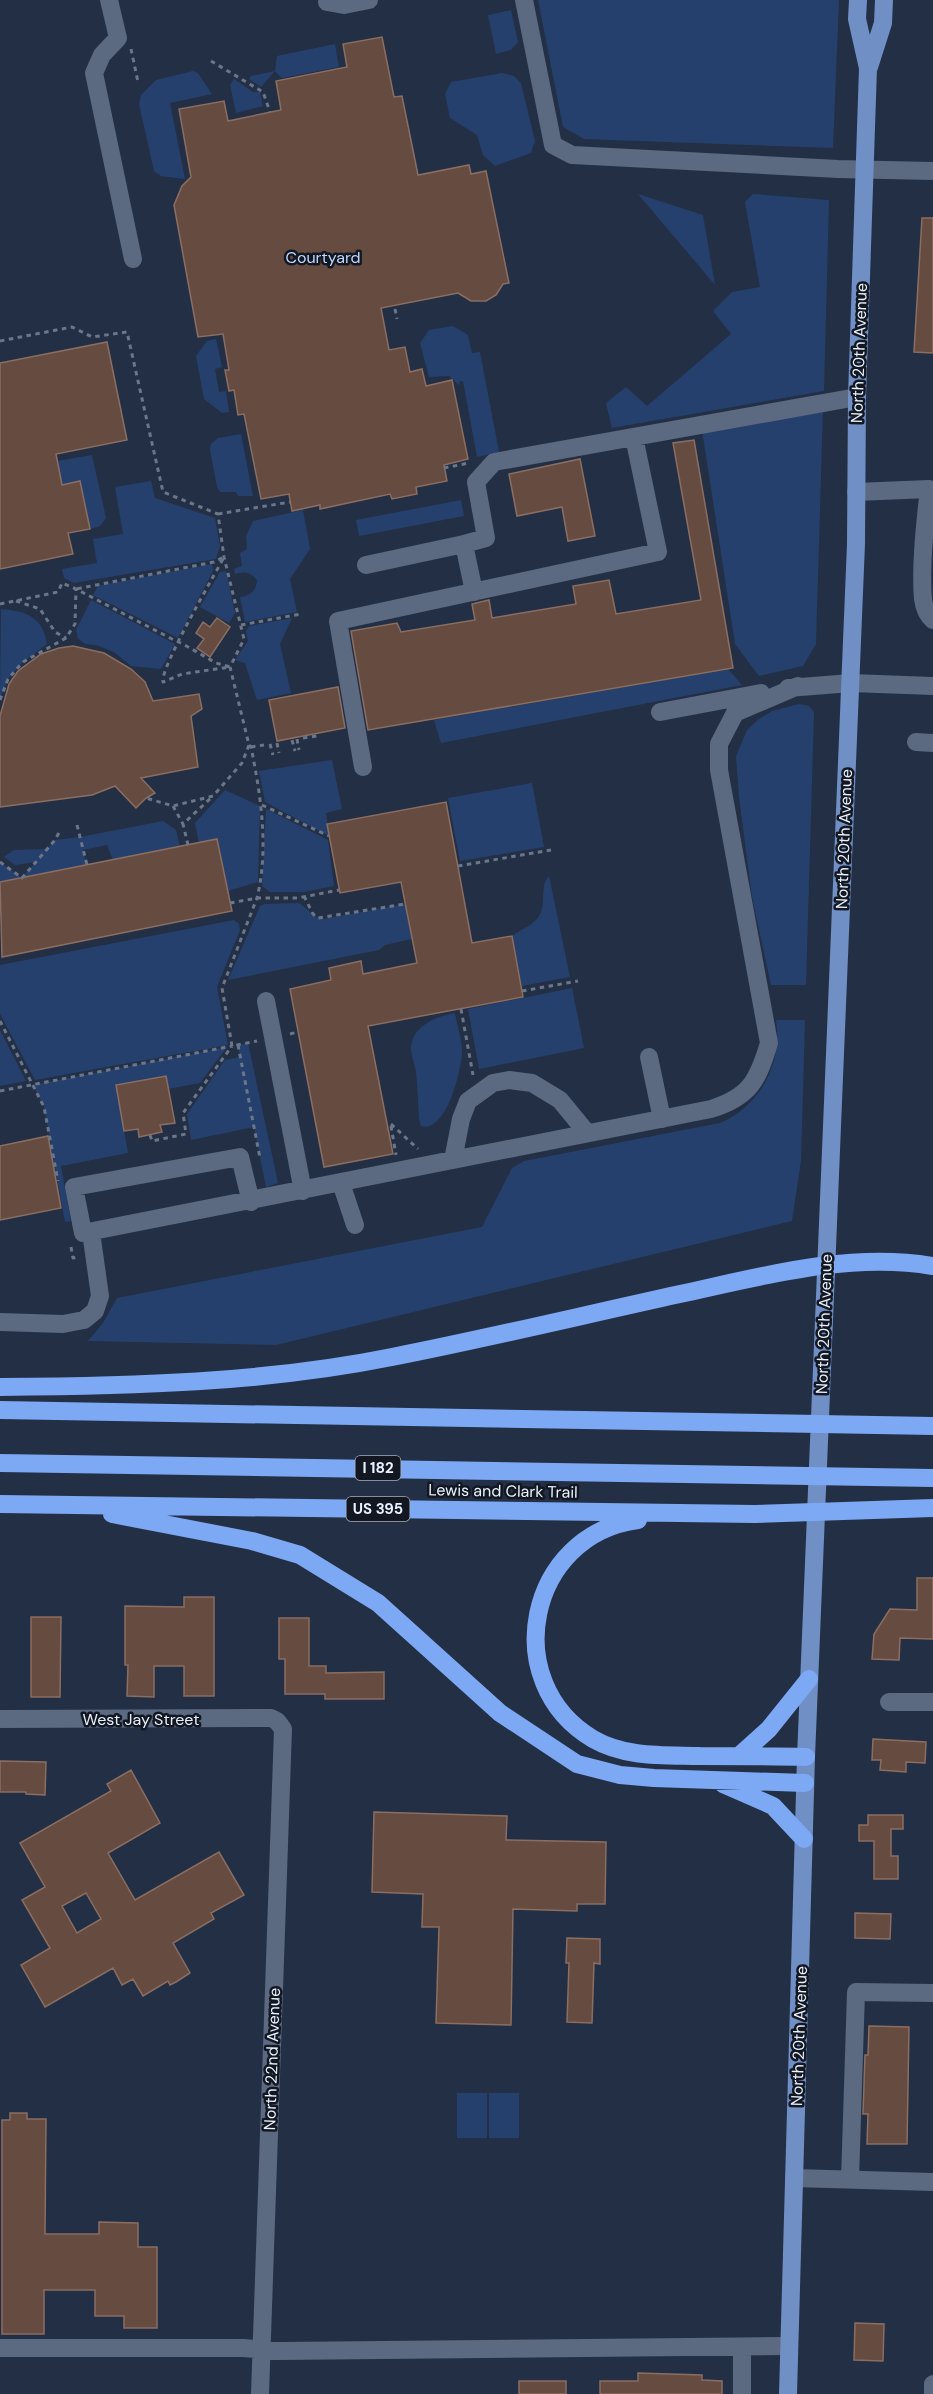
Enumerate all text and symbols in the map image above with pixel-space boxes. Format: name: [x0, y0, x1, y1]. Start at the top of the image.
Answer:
park label: Courtyard: [285, 247, 361, 268]
street label: North 20th Avenue: [846, 283, 872, 423]
street label: North 20th Avenue: [831, 769, 857, 909]
street label: North 20th Avenue: [811, 1254, 837, 1394]
road number: I 182: [356, 1456, 400, 1480]
street label: Lewis and Clark Trail: [428, 1479, 578, 1503]
road number: US 395: [346, 1497, 410, 1521]
street label: West Jay Street: [83, 1709, 199, 1730]
street label: North 20th Avenue: [786, 1966, 812, 2106]
street label: North 22nd Avenue: [259, 1987, 285, 2131]

